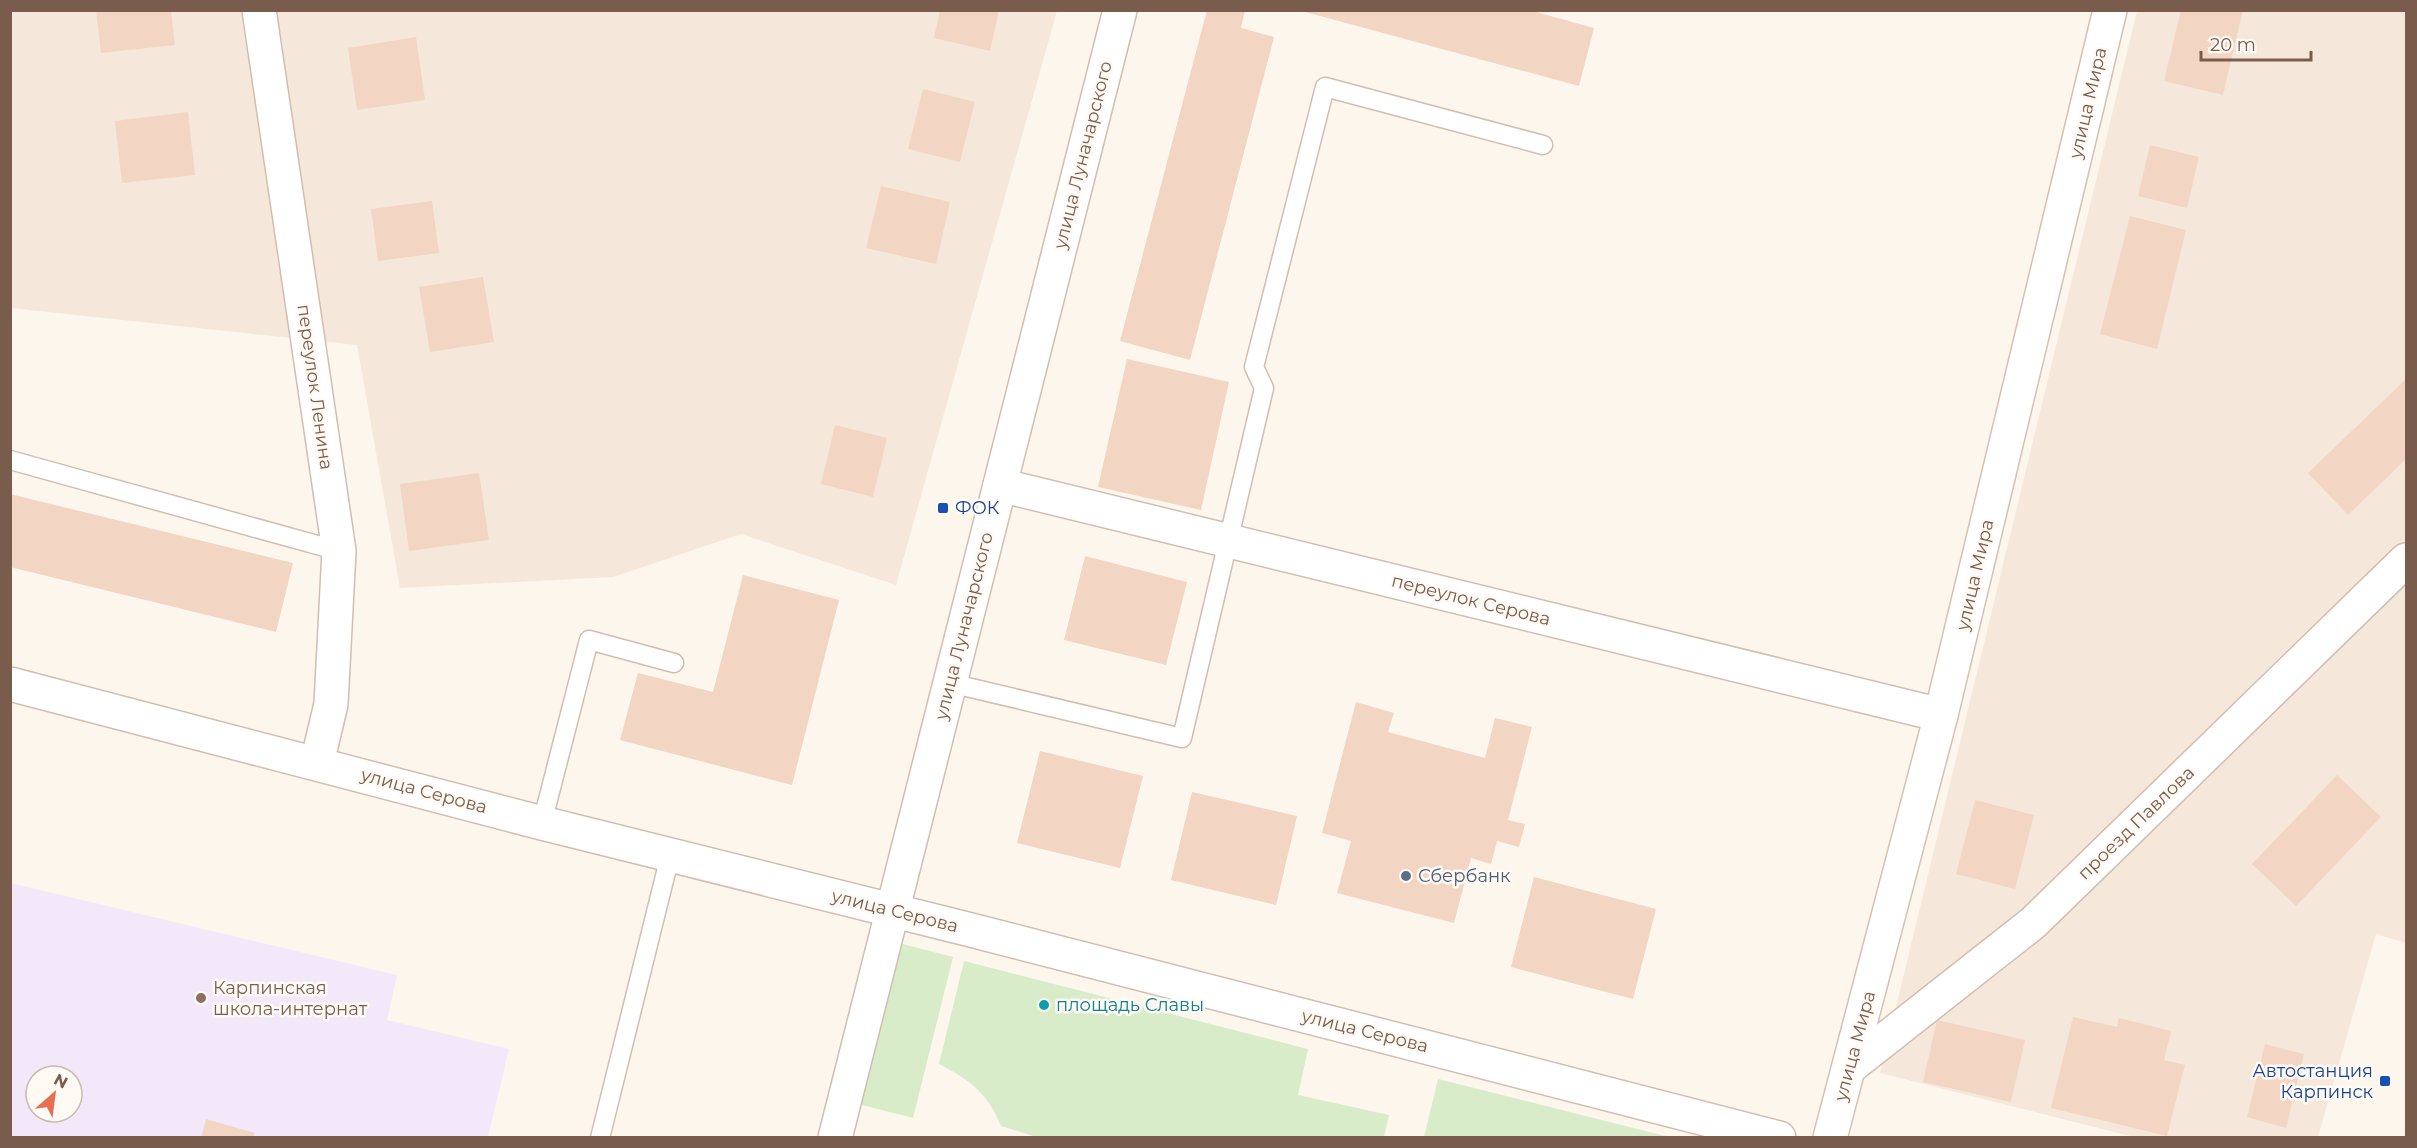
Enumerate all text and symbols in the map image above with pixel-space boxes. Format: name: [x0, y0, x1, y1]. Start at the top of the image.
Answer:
scale bar: [2201, 24, 2310, 62]
text: 20 m: [2210, 34, 2256, 56]
street label: улица Мира: [2064, 45, 2111, 162]
street label: улица Луначарского: [1049, 59, 1117, 252]
street label: переулок Ленина: [293, 303, 337, 471]
place label: ФОК: [955, 497, 1000, 519]
marker: ФОК: [936, 501, 950, 515]
street label: улица Мира: [1951, 517, 1998, 634]
street label: улица Луначарского: [930, 530, 998, 723]
street label: переулок Серова: [1389, 570, 1553, 630]
street label: проезд Павлова: [2073, 762, 2199, 884]
street label: улица Серова: [358, 763, 490, 818]
place label: Сбербанк: [1418, 865, 1511, 887]
marker: Сбербанк: [1399, 869, 1413, 883]
street label: улица Серова: [828, 884, 961, 937]
place label: Карпинская школа-интернат: [213, 977, 368, 1020]
street label: улица Мира: [1829, 988, 1880, 1105]
marker: Карпинская школа-интернат: [194, 991, 208, 1005]
place label: площадь Славы: [1056, 994, 1204, 1016]
marker: площадь Славы: [1037, 998, 1051, 1012]
street label: улица Серова: [1298, 1004, 1431, 1057]
place label: Автостанция Карпинск: [2252, 1060, 2374, 1103]
north arrow: [24, 1064, 84, 1124]
text: N: [51, 1070, 71, 1093]
marker: Автостанция Карпинск: [2378, 1074, 2392, 1088]

